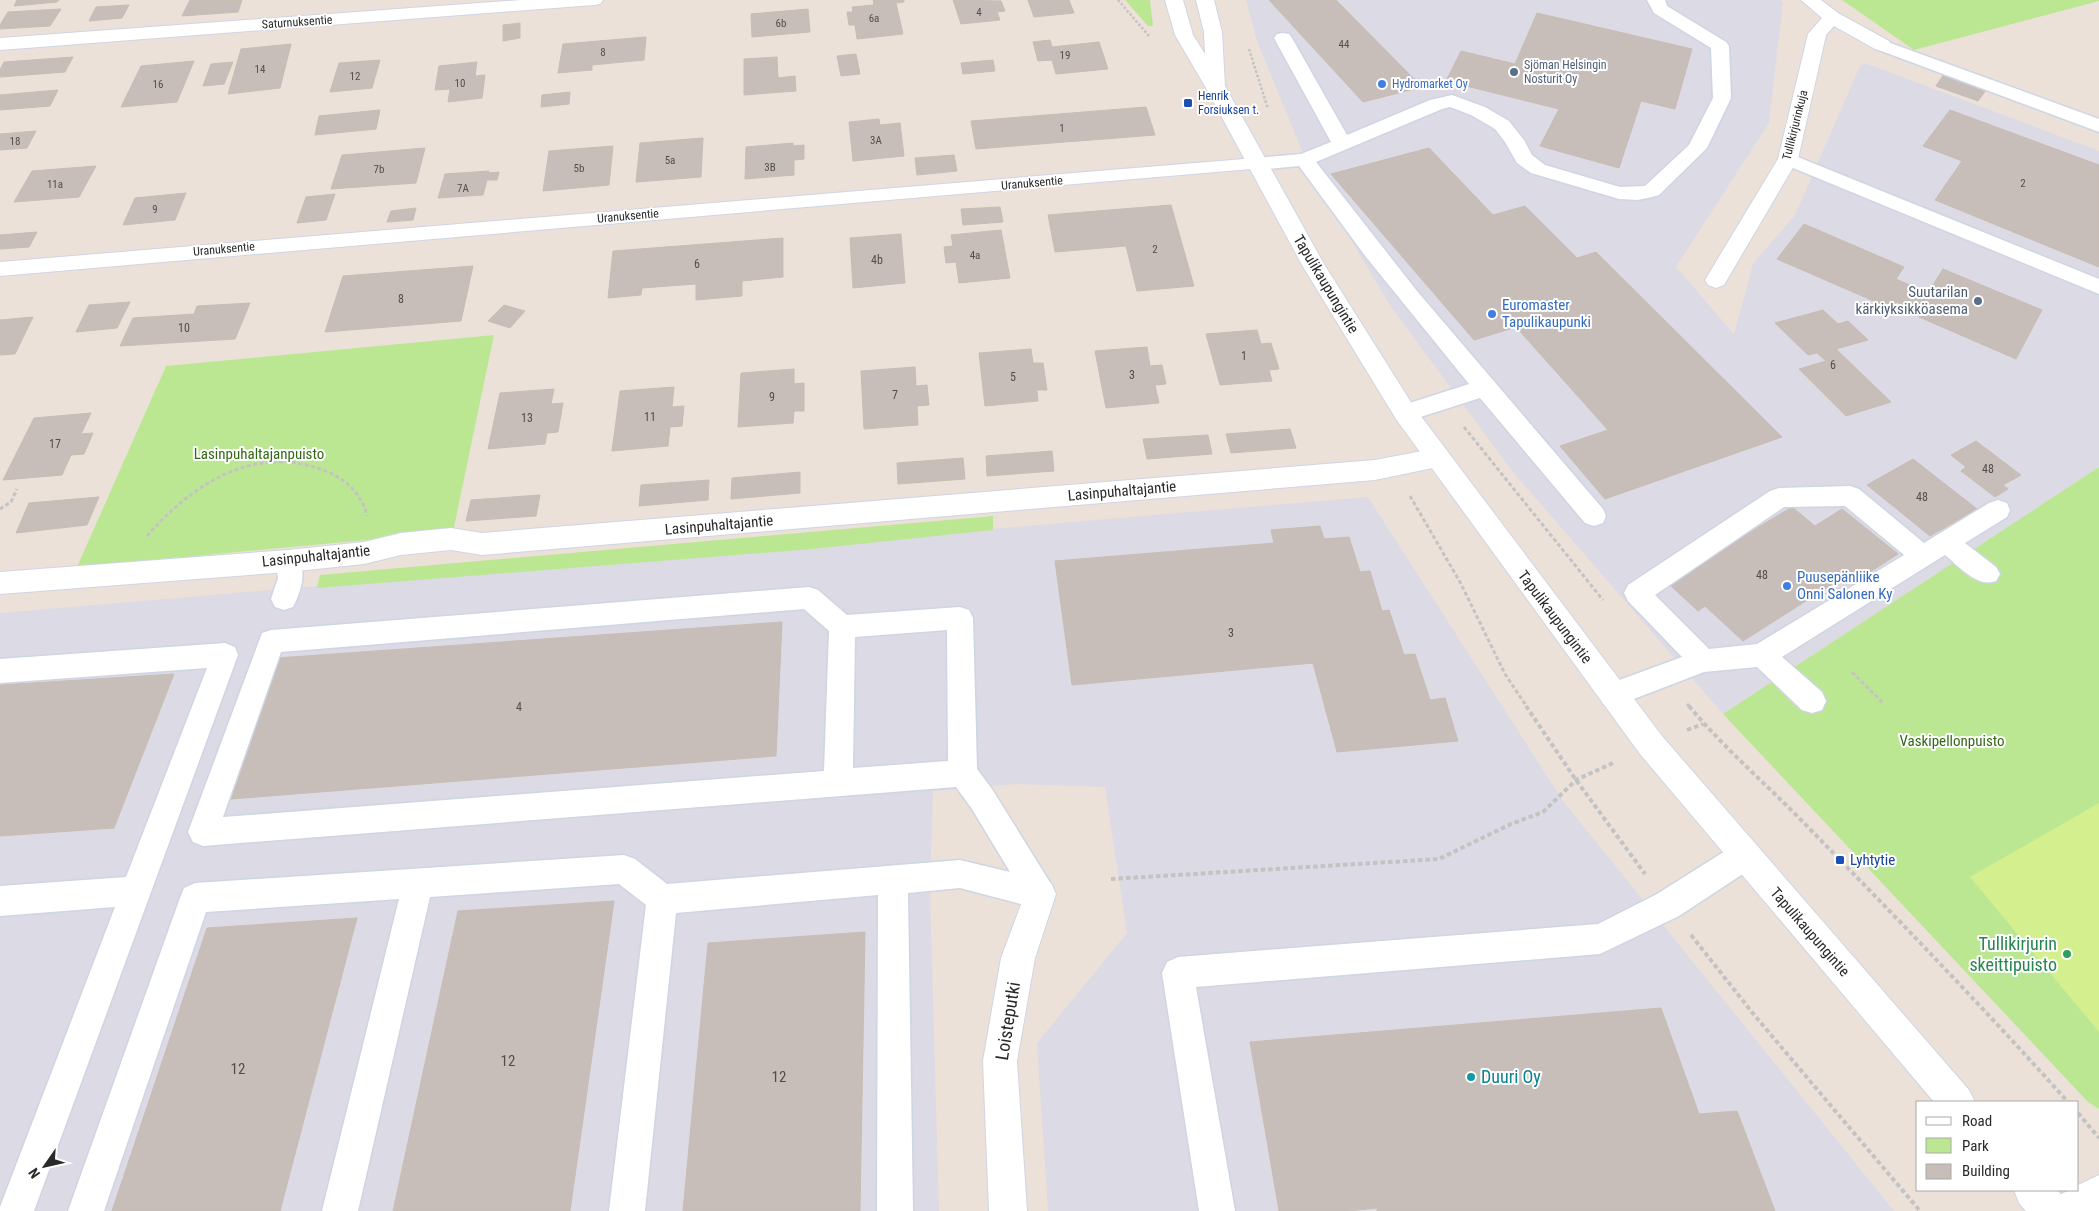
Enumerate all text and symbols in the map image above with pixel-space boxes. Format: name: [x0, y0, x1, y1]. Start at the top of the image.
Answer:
house number: 4: [976, 6, 982, 19]
house number: 6a: [869, 12, 879, 25]
street label: Saturnuksentie: [261, 13, 333, 31]
house number: 6b: [776, 17, 786, 30]
house number: 44: [1339, 38, 1350, 51]
house number: 8: [600, 46, 606, 59]
house number: 19: [1060, 49, 1070, 62]
place label: Sjöman Helsingin Nosturit Oy: [1524, 58, 1607, 86]
house number: 14: [255, 63, 266, 76]
marker: Sjöman Helsingin Nosturit Oy: [1508, 66, 1520, 78]
house number: 12: [350, 70, 360, 83]
house number: 10: [455, 77, 465, 90]
place label: Hydromarket Oy: [1392, 77, 1468, 91]
house number: 16: [153, 78, 163, 91]
marker: Hydromarket Oy: [1376, 78, 1388, 90]
street label: Tullikirjurinkuja: [1780, 88, 1811, 162]
place label: Henrik Forsiuksen t.: [1198, 89, 1259, 117]
marker: Henrik Forsiuksen t.: [1182, 97, 1194, 109]
house number: 1: [1059, 122, 1065, 135]
house number: 3A: [870, 134, 883, 147]
house number: 18: [10, 135, 20, 148]
house number: 5a: [665, 154, 675, 167]
house number: 3B: [764, 161, 776, 174]
house number: 5b: [574, 162, 584, 175]
house number: 7b: [374, 163, 384, 176]
street label: Uranuksentie: [1001, 173, 1064, 193]
house number: 2: [2020, 177, 2026, 190]
house number: 11a: [47, 178, 63, 191]
house number: 7A: [457, 182, 470, 195]
house number: 9: [152, 203, 158, 216]
street label: Uranuksentie: [597, 206, 660, 226]
street label: Tapulikaupungintie: [1289, 231, 1363, 337]
street label: Uranuksentie: [193, 239, 256, 259]
house number: 2: [1152, 243, 1158, 256]
house number: 4a: [970, 249, 980, 262]
house number: 4b: [871, 253, 883, 267]
house number: 6: [694, 257, 700, 271]
place label: Suutarilan kärkiyksikköasema: [1855, 283, 1968, 318]
house number: 8: [398, 292, 404, 306]
marker: Suutarilan kärkiyksikköasema: [1972, 295, 1984, 307]
place label: Euromaster Tapulikaupunki: [1502, 296, 1591, 331]
marker: Euromaster Tapulikaupunki: [1486, 308, 1498, 320]
house number: 10: [178, 321, 190, 335]
house number: 1: [1241, 349, 1247, 363]
house number: 6: [1830, 358, 1836, 372]
house number: 3: [1129, 368, 1135, 382]
house number: 5: [1010, 370, 1016, 384]
house number: 7: [892, 388, 898, 402]
house number: 9: [769, 390, 775, 404]
house number: 11: [644, 410, 656, 424]
house number: 13: [521, 411, 533, 425]
house number: 17: [49, 437, 61, 451]
park label: Lasinpuhaltajanpuisto: [194, 445, 324, 463]
house number: 48: [1982, 462, 1994, 476]
street label: Lasinpuhaltajantie: [1067, 477, 1177, 505]
house number: 48: [1916, 490, 1928, 504]
street label: Lasinpuhaltajantie: [664, 511, 774, 539]
street label: Lasinpuhaltajantie: [261, 541, 371, 571]
street label: Tapulikaupungintie: [1514, 567, 1596, 667]
house number: 48: [1756, 568, 1768, 582]
place label: Puusepänliike Onni Salonen Ky: [1797, 568, 1893, 603]
marker: Puusepänliike Onni Salonen Ky: [1781, 580, 1793, 592]
house number: 3: [1228, 626, 1234, 640]
house number: 4: [516, 700, 522, 714]
park label: Vaskipellonpuisto: [1899, 732, 2005, 750]
place label: Lyhtytie: [1850, 851, 1895, 869]
marker: Lyhtytie: [1834, 854, 1846, 866]
street label: Tapulikaupungintie: [1767, 884, 1853, 980]
place label: Tullikirjurin skeittipuisto: [1969, 933, 2057, 975]
marker: Tullikirjurin skeittipuisto: [2061, 948, 2073, 960]
street label: Loisteputki: [991, 980, 1024, 1062]
house number: 12: [501, 1052, 515, 1070]
house number: 12: [231, 1060, 245, 1078]
place label: Duuri Oy: [1481, 1066, 1541, 1087]
house number: 12: [772, 1068, 786, 1086]
marker: Duuri Oy: [1465, 1071, 1477, 1083]
legend: [1916, 1101, 2079, 1191]
text: Road: [1962, 1112, 1992, 1130]
text: Park: [1962, 1137, 1989, 1155]
north arrow: [20, 1141, 70, 1191]
text: Building: [1962, 1162, 2010, 1180]
text: N: [25, 1165, 43, 1181]

